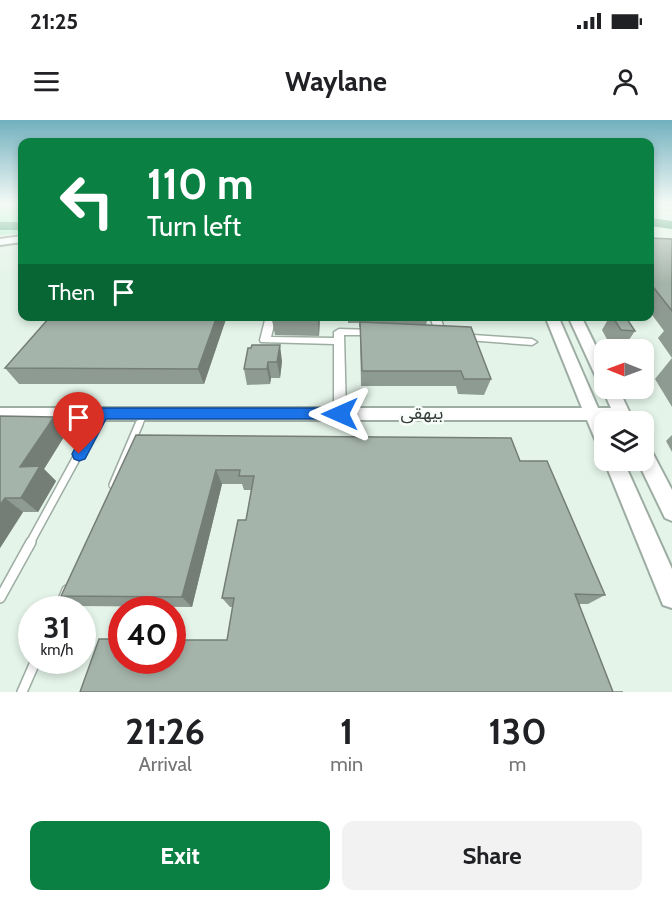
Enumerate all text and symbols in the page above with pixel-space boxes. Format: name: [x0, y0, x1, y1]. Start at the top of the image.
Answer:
text: 21:25: [30, 8, 78, 35]
icon: menu: [30, 65, 63, 98]
text: Waylane: [285, 65, 387, 98]
icon: person: [609, 65, 642, 98]
text: 110 m: [147, 158, 254, 210]
icon: left: [48, 162, 126, 240]
text: Turn left: [147, 210, 241, 243]
icon: arrive: [107, 276, 140, 309]
text: Then: [48, 279, 95, 306]
north arrow: [594, 339, 654, 399]
map controls: [594, 339, 654, 471]
position arrow: [308, 382, 372, 446]
pin: [53, 392, 104, 454]
icon: arrive: [62, 401, 95, 434]
street label: بیهقی: [401, 402, 443, 424]
button: layers: [594, 411, 654, 471]
speed limit sign: 40: [108, 596, 186, 674]
text: 31: [43, 609, 71, 646]
text: km/h: [41, 641, 73, 659]
text: 21:26: [125, 709, 205, 753]
text: 1: [340, 709, 353, 753]
text: 130: [489, 709, 547, 753]
text: Arrival: [139, 752, 192, 776]
text: min: [330, 752, 363, 776]
text: m: [509, 752, 526, 776]
button: Exit: [30, 821, 330, 890]
button: Share: [342, 821, 642, 890]

